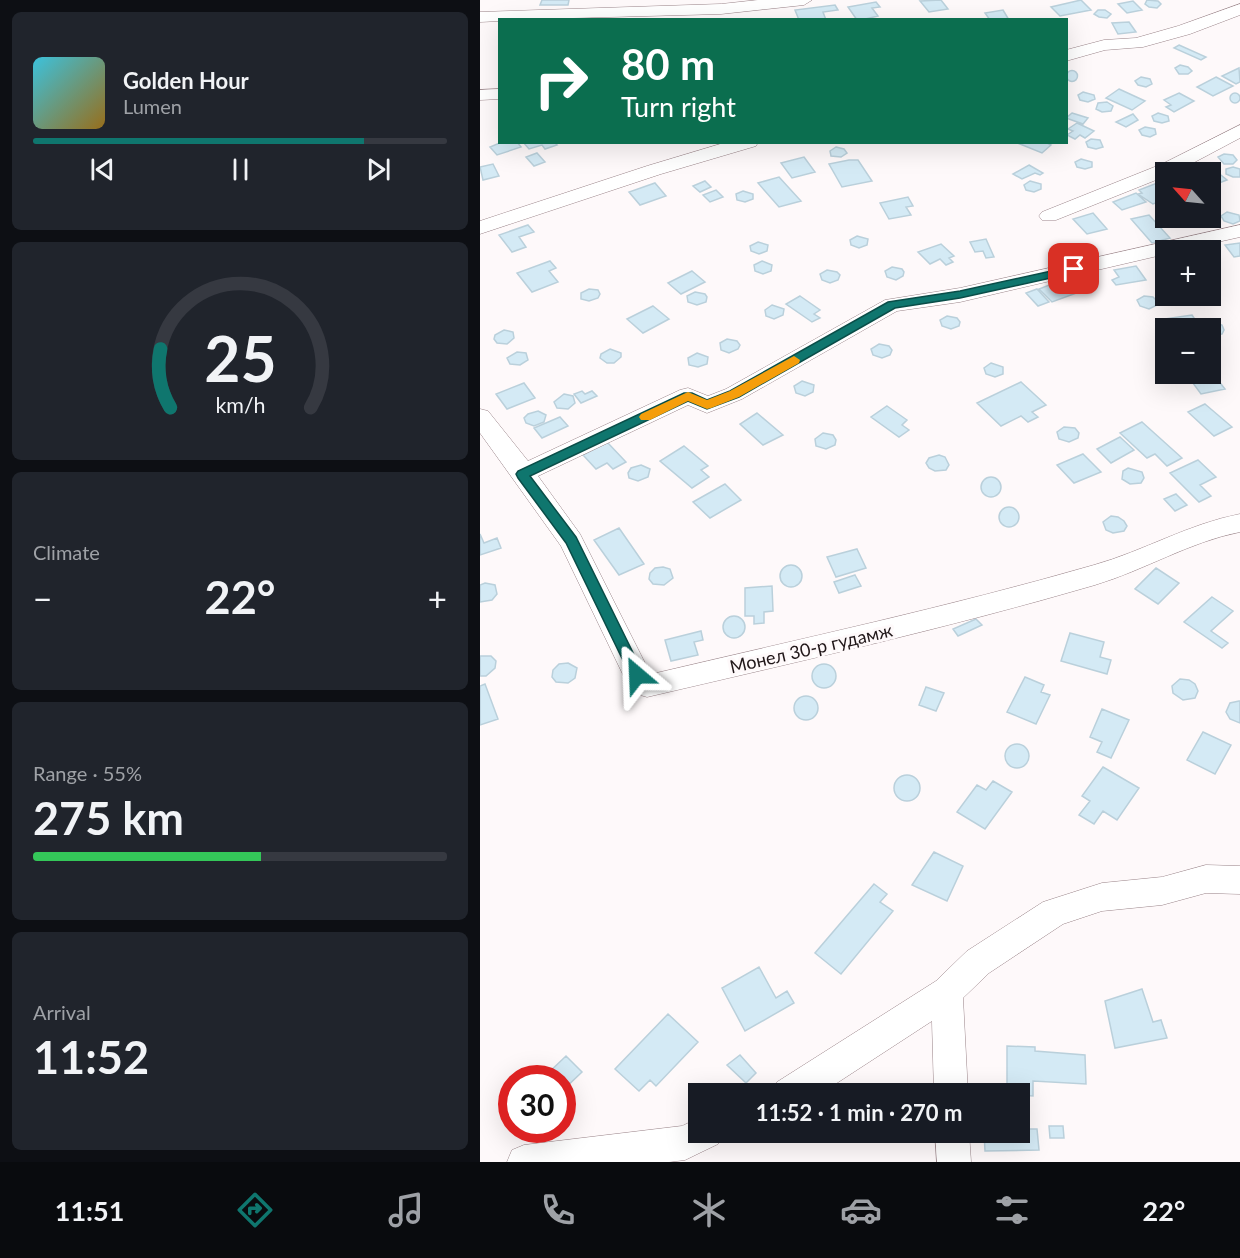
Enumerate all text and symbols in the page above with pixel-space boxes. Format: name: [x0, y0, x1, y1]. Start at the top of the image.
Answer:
text: 80 m: [621, 39, 715, 89]
icon: right: [522, 42, 600, 120]
text: Golden Hour: [123, 67, 249, 94]
text: Turn right: [621, 90, 736, 123]
text: Lumen: [123, 94, 182, 118]
icon: previous: [86, 153, 119, 186]
icon: pause: [224, 153, 257, 186]
icon: next: [362, 153, 395, 186]
north arrow: [1155, 162, 1221, 228]
map controls: [1155, 162, 1221, 384]
button: +: [1155, 240, 1221, 306]
pin: [1048, 243, 1099, 294]
icon: arrive: [1057, 252, 1090, 285]
button: −: [1155, 318, 1221, 384]
text: 25: [204, 320, 276, 395]
text: km/h: [215, 392, 265, 418]
text: Climate: [33, 540, 100, 564]
text: 22°: [205, 570, 275, 624]
text: −: [33, 578, 52, 618]
text: +: [428, 578, 447, 618]
street label: Монел 30-р гудамж: [727, 619, 895, 677]
position arrow: [605, 643, 669, 707]
text: Range · 55%: [33, 761, 142, 785]
text: 275 km: [33, 791, 184, 845]
text: Arrival: [33, 1000, 91, 1024]
text: 11:52: [33, 1030, 149, 1084]
speed limit sign: 30: [498, 1065, 576, 1143]
text: 11:52 · 1 min · 270 m: [756, 1099, 962, 1126]
icon: directions: [234, 1189, 276, 1231]
icon: music: [385, 1189, 427, 1231]
icon: phone: [537, 1189, 579, 1231]
icon: climate: [688, 1189, 730, 1231]
icon: car: [840, 1189, 882, 1231]
icon: filters: [991, 1189, 1033, 1231]
text: 11:51: [55, 1194, 124, 1227]
text: 22°: [1143, 1194, 1185, 1227]

